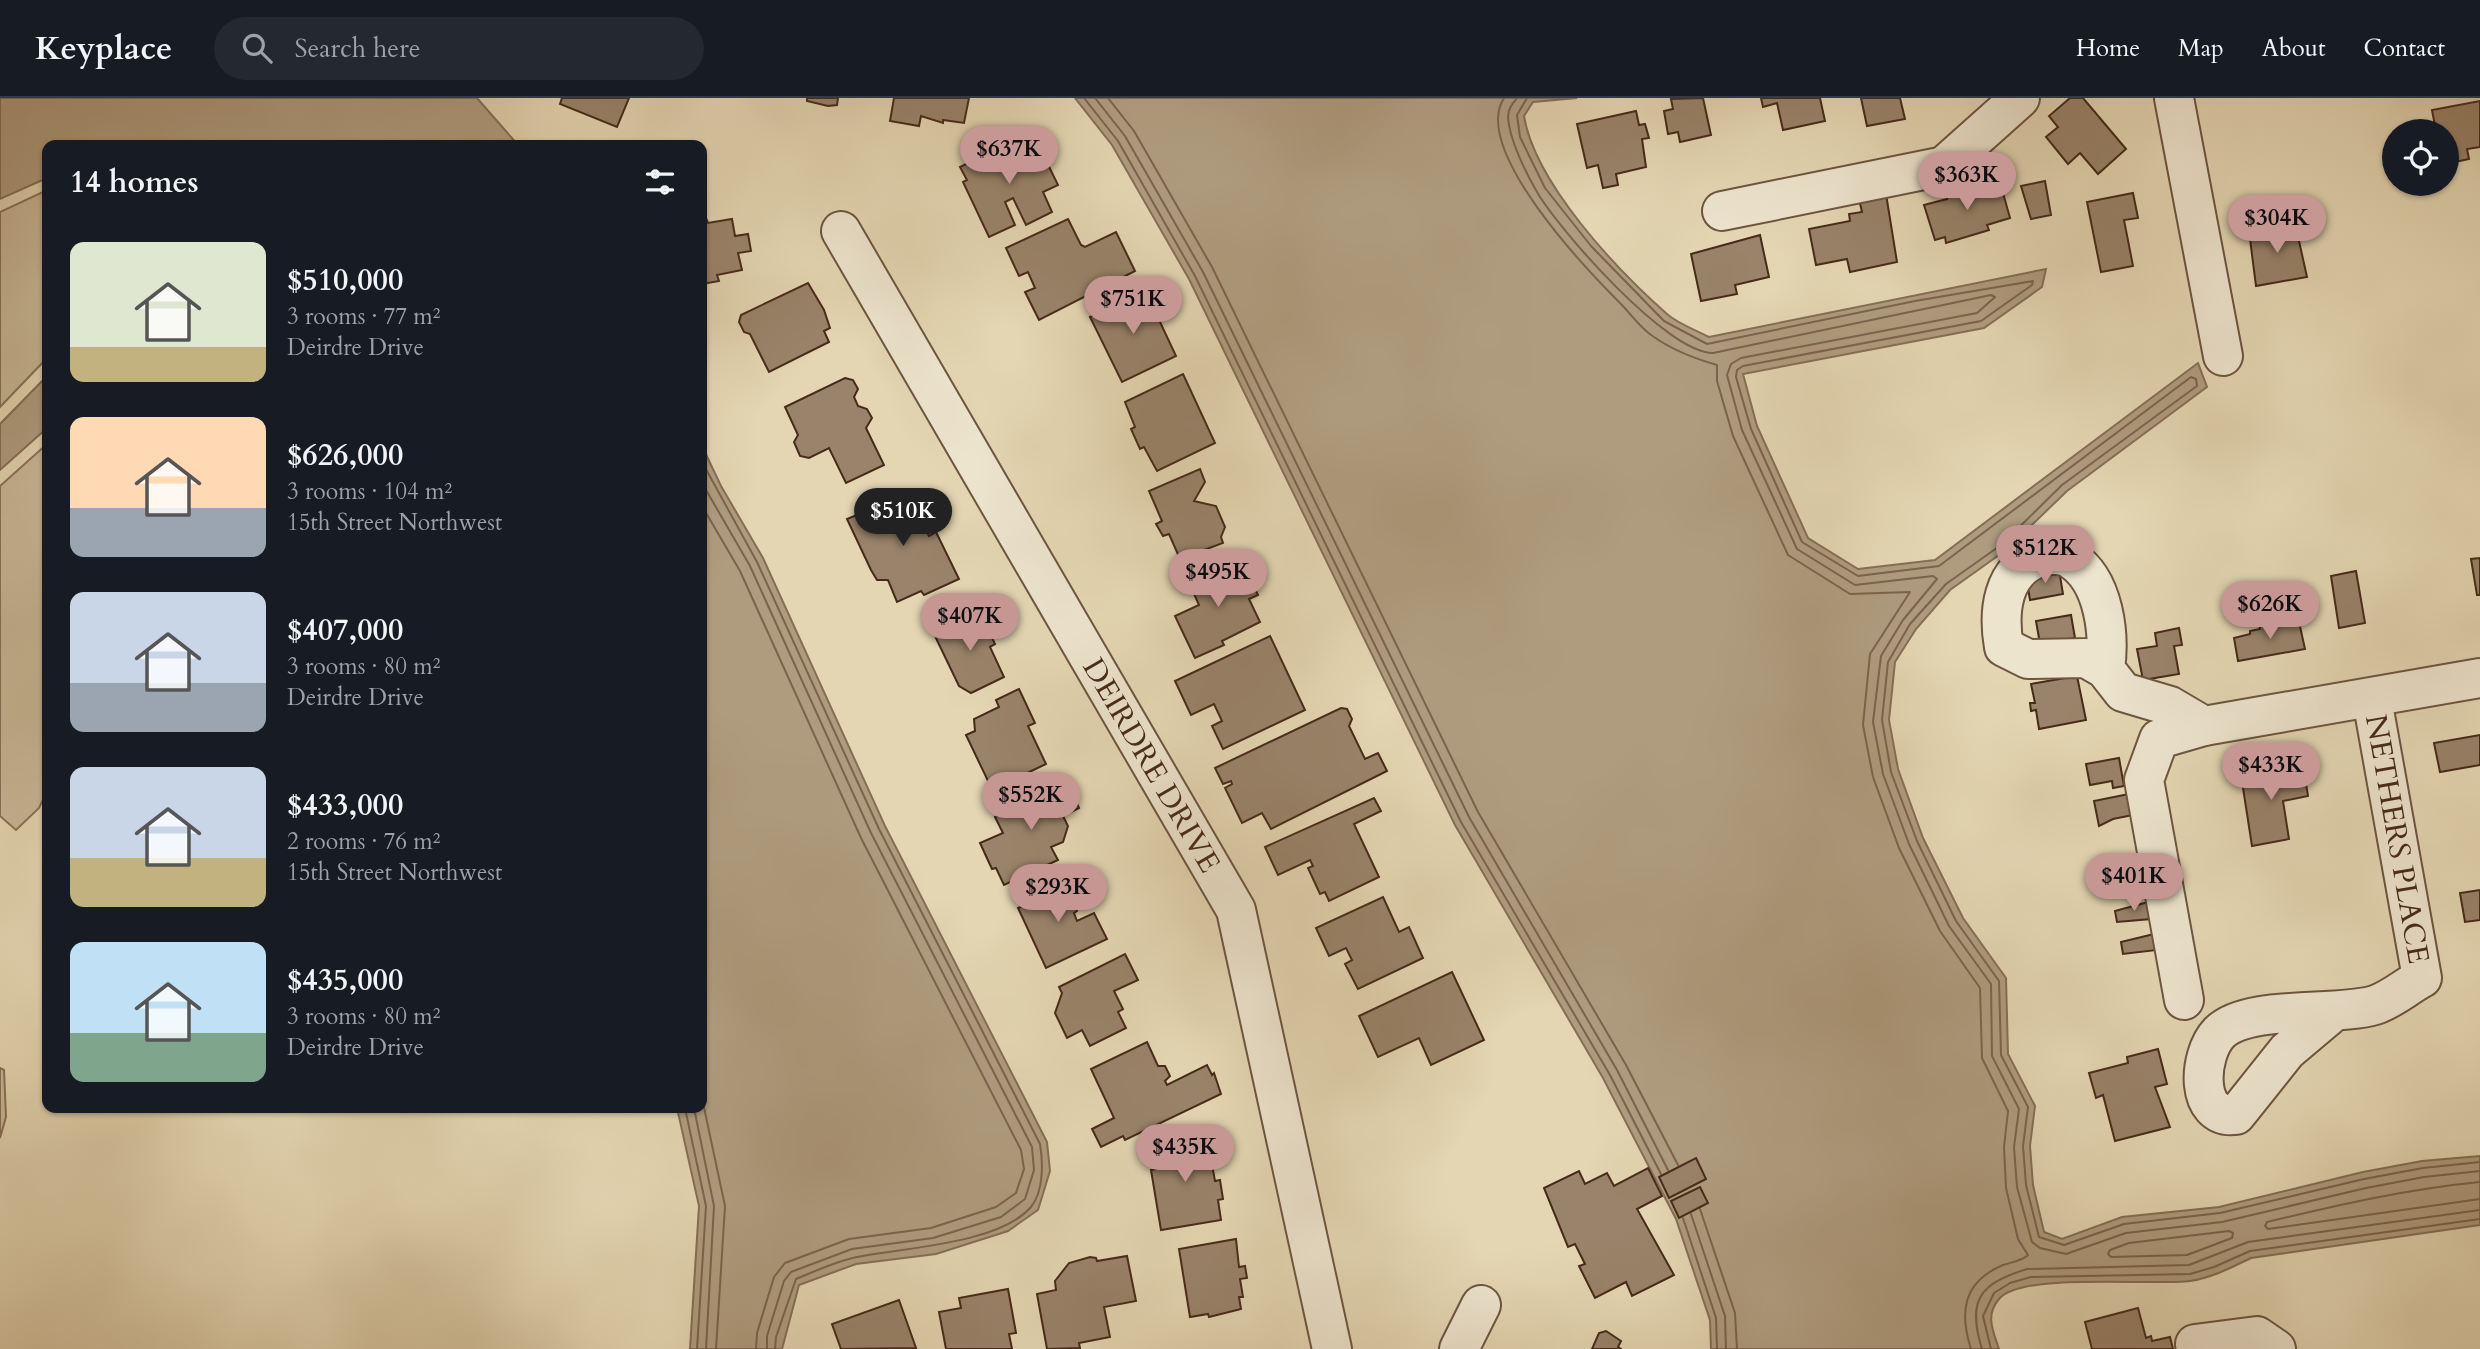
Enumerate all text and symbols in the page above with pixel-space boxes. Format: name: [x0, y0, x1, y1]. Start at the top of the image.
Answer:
search box: [214, 17, 704, 80]
text: Keyplace: [35, 26, 172, 71]
icon: search: [238, 29, 276, 67]
text: Search here: [294, 31, 420, 66]
text: Home: [2076, 32, 2140, 65]
text: Map: [2178, 32, 2224, 65]
text: About: [2262, 32, 2326, 65]
text: Contact: [2364, 32, 2445, 65]
map controls: [2382, 119, 2459, 196]
button: locate: [2382, 119, 2459, 196]
pin: $637K: [960, 126, 1058, 186]
text: $637K: [976, 133, 1042, 164]
pin: $363K: [1918, 152, 2016, 212]
text: $363K: [1934, 159, 2000, 190]
text: 14 homes: [70, 162, 199, 203]
icon: filters: [641, 163, 679, 201]
pin: $304K: [2228, 195, 2326, 255]
text: $304K: [2244, 202, 2310, 233]
text: $510,000: [287, 260, 403, 301]
icon: home: [126, 270, 210, 354]
pin: $751K: [1084, 276, 1182, 336]
text: $751K: [1100, 283, 1166, 314]
text: 3 rooms · 77 m²: [287, 301, 440, 332]
text: Deirdre Drive: [287, 332, 424, 363]
text: $626,000: [287, 435, 403, 476]
icon: home: [126, 445, 210, 529]
text: 3 rooms · 104 m²: [287, 476, 452, 507]
pin: $510K: [854, 489, 952, 548]
text: $510K: [870, 495, 936, 526]
text: 15th Street Northwest: [287, 507, 502, 538]
pin: $512K: [1996, 526, 2094, 585]
text: $512K: [2012, 532, 2078, 563]
pin: $495K: [1169, 550, 1267, 609]
text: $495K: [1185, 556, 1251, 587]
pin: $626K: [2221, 582, 2319, 641]
text: $626K: [2237, 588, 2303, 619]
pin: $407K: [921, 594, 1019, 653]
text: $407K: [937, 600, 1003, 631]
text: $407,000: [287, 610, 403, 651]
icon: home: [126, 620, 210, 704]
street label: DEIRDRE DRIVE: [1073, 650, 1230, 880]
text: 3 rooms · 80 m²: [287, 651, 440, 682]
text: Deirdre Drive: [287, 682, 424, 713]
street label: NETHERS PLACE: [2355, 711, 2439, 967]
pin: $433K: [2222, 742, 2320, 802]
text: $433K: [2238, 749, 2304, 780]
pin: $552K: [982, 772, 1080, 832]
text: $552K: [998, 779, 1064, 810]
text: $433,000: [287, 785, 403, 826]
icon: home: [126, 795, 210, 879]
text: 2 rooms · 76 m²: [287, 826, 440, 857]
pin: $401K: [2085, 854, 2183, 913]
text: 15th Street Northwest: [287, 857, 502, 888]
text: $401K: [2101, 860, 2167, 891]
pin: $293K: [1009, 864, 1107, 924]
text: $293K: [1025, 871, 1091, 902]
text: $435,000: [287, 960, 403, 1001]
icon: home: [126, 970, 210, 1054]
text: 3 rooms · 80 m²: [287, 1001, 440, 1032]
text: Deirdre Drive: [287, 1032, 424, 1063]
pin: $435K: [1136, 1124, 1234, 1184]
text: $435K: [1152, 1131, 1218, 1162]

